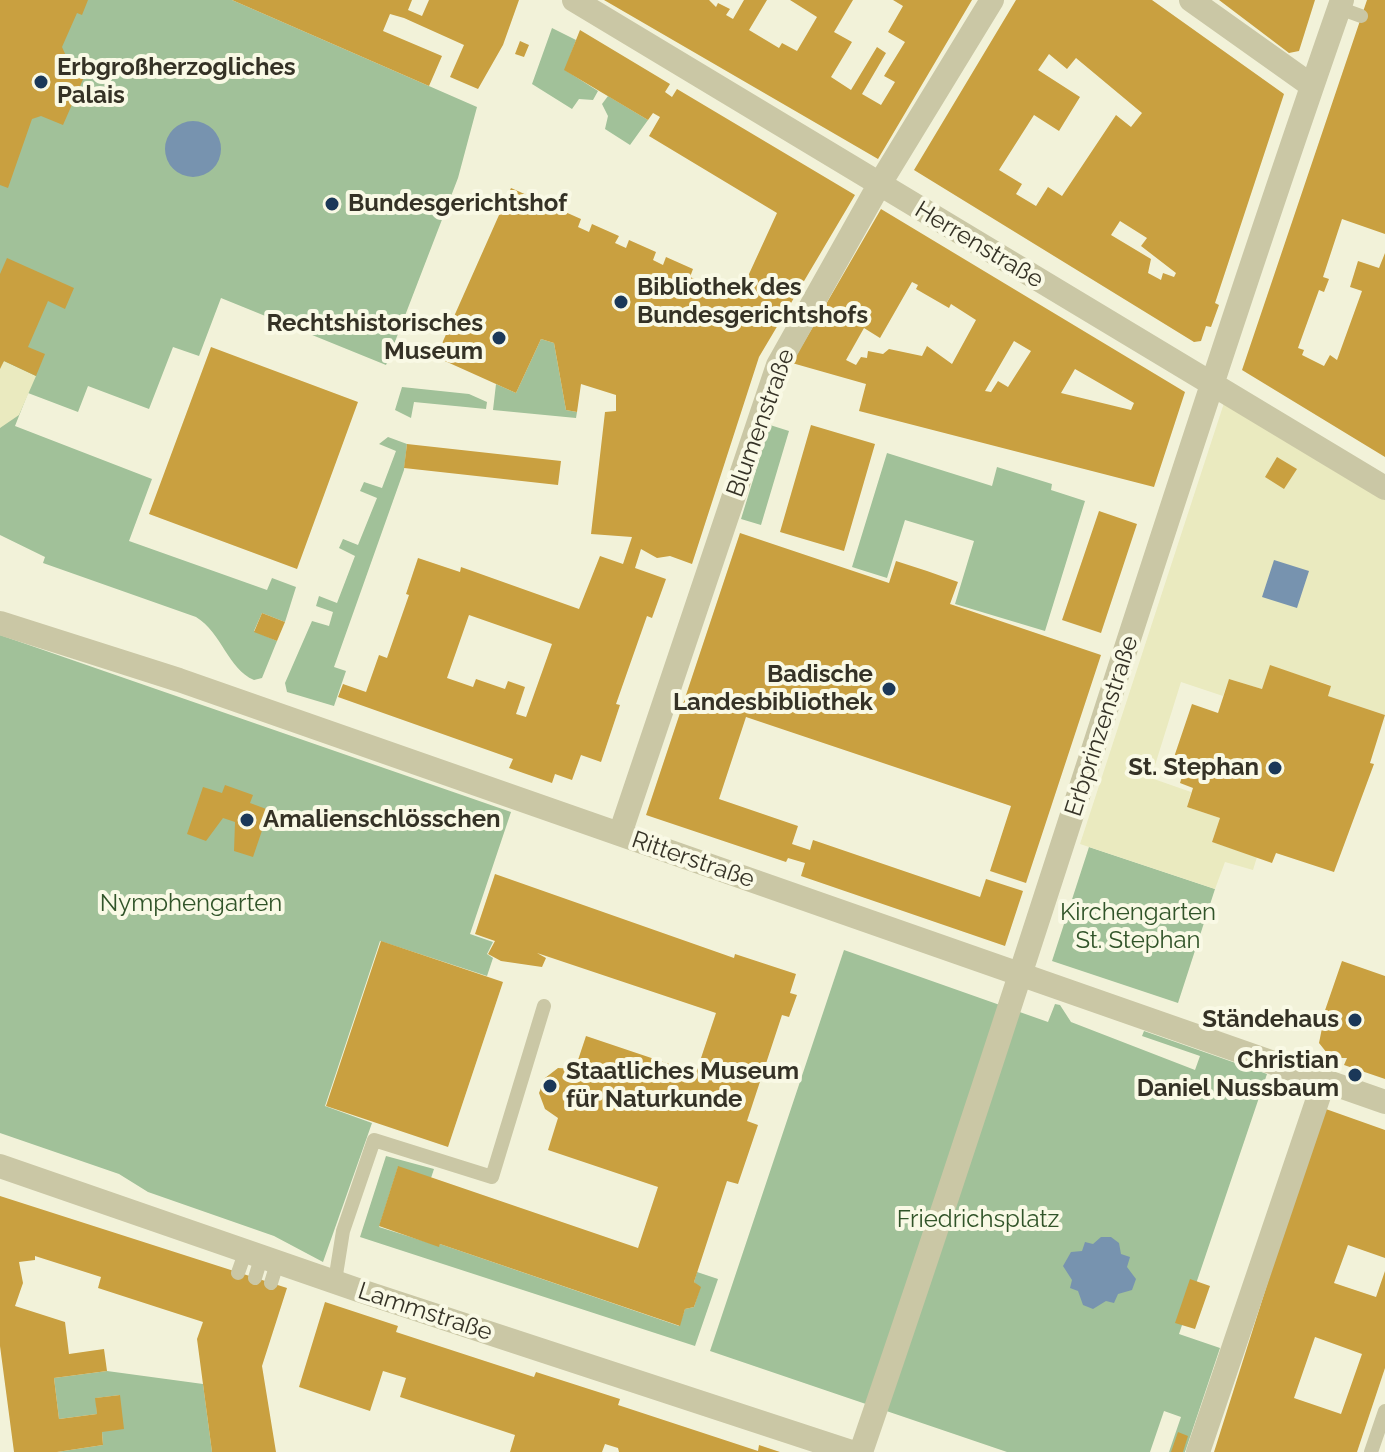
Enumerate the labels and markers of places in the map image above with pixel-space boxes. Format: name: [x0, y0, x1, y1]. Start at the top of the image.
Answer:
place label: Erbgroßherzogliches Palais: [57, 54, 296, 110]
marker: Erbgroßherzogliches Palais: [32, 73, 50, 91]
place label: Bundesgerichtshof: [348, 190, 567, 218]
marker: Bundesgerichtshof: [323, 195, 341, 213]
place label: Bibliothek des Bundesgerichtshofs: [637, 274, 868, 330]
marker: Bibliothek des Bundesgerichtshofs: [612, 293, 630, 311]
place label: Rechtshistorisches Museum: [267, 310, 483, 366]
marker: Rechtshistorisches Museum: [490, 329, 508, 347]
place label: Badische Landesbibliothek: [673, 661, 873, 717]
marker: Badische Landesbibliothek: [880, 680, 898, 698]
place label: St. Stephan: [1128, 754, 1259, 782]
marker: St. Stephan: [1266, 759, 1284, 777]
place label: Amalienschlösschen: [263, 806, 501, 834]
marker: Amalienschlösschen: [238, 811, 256, 829]
place label: Ständehaus: [1202, 1006, 1339, 1034]
marker: Ständehaus: [1346, 1011, 1364, 1029]
place label: Christian Daniel Nussbaum: [1137, 1047, 1339, 1103]
place label: Staatliches Museum für Naturkunde: [566, 1058, 799, 1114]
marker: Christian Daniel Nussbaum: [1346, 1066, 1364, 1084]
marker: Staatliches Museum für Naturkunde: [541, 1077, 559, 1095]

